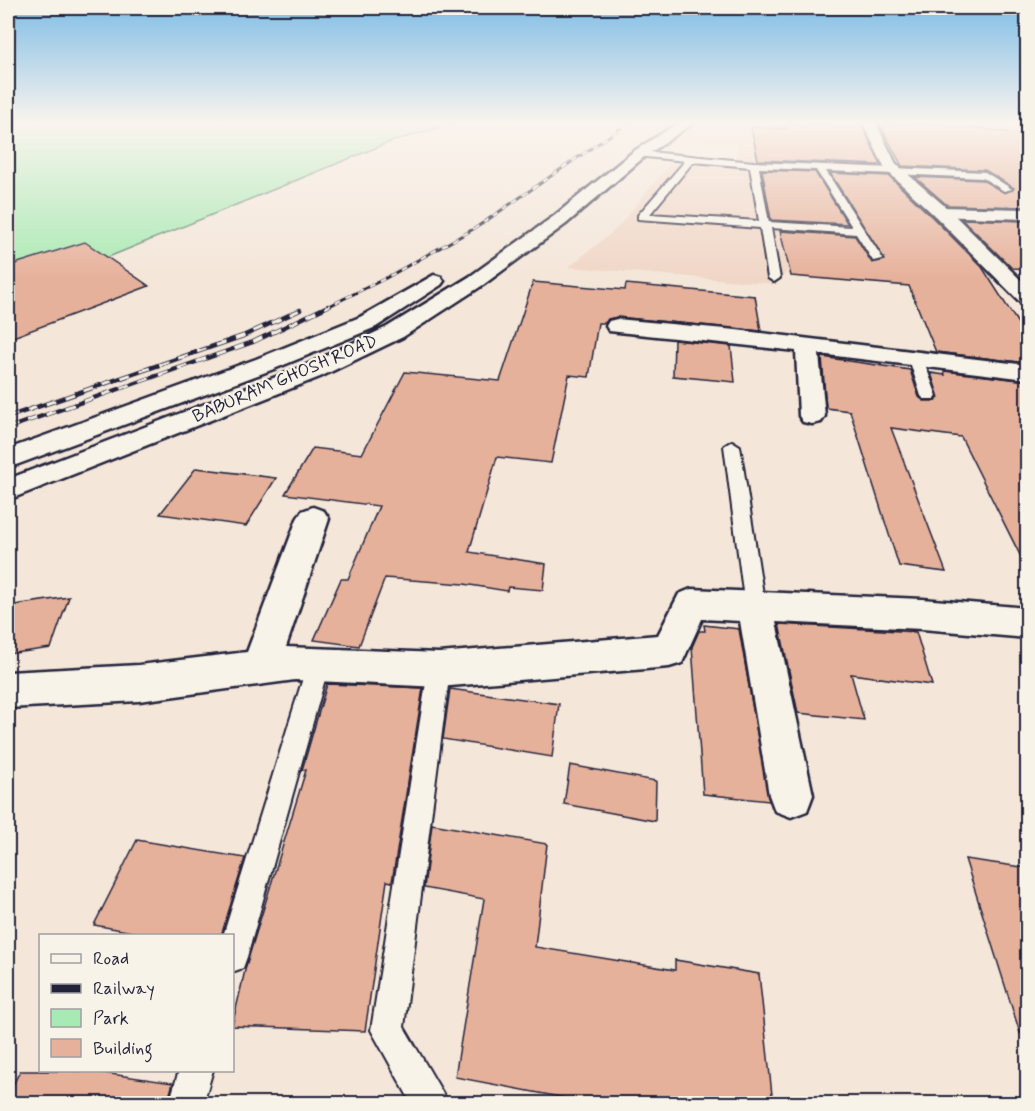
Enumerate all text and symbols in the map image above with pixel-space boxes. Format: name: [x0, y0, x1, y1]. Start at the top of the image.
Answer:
street label: BABURAM GHOSH ROAD: [189, 329, 381, 429]
legend: [39, 934, 234, 1072]
text: Road: [93, 947, 129, 971]
text: Railway: [93, 977, 155, 1001]
text: Park: [93, 1007, 129, 1031]
text: Building: [93, 1037, 153, 1063]

